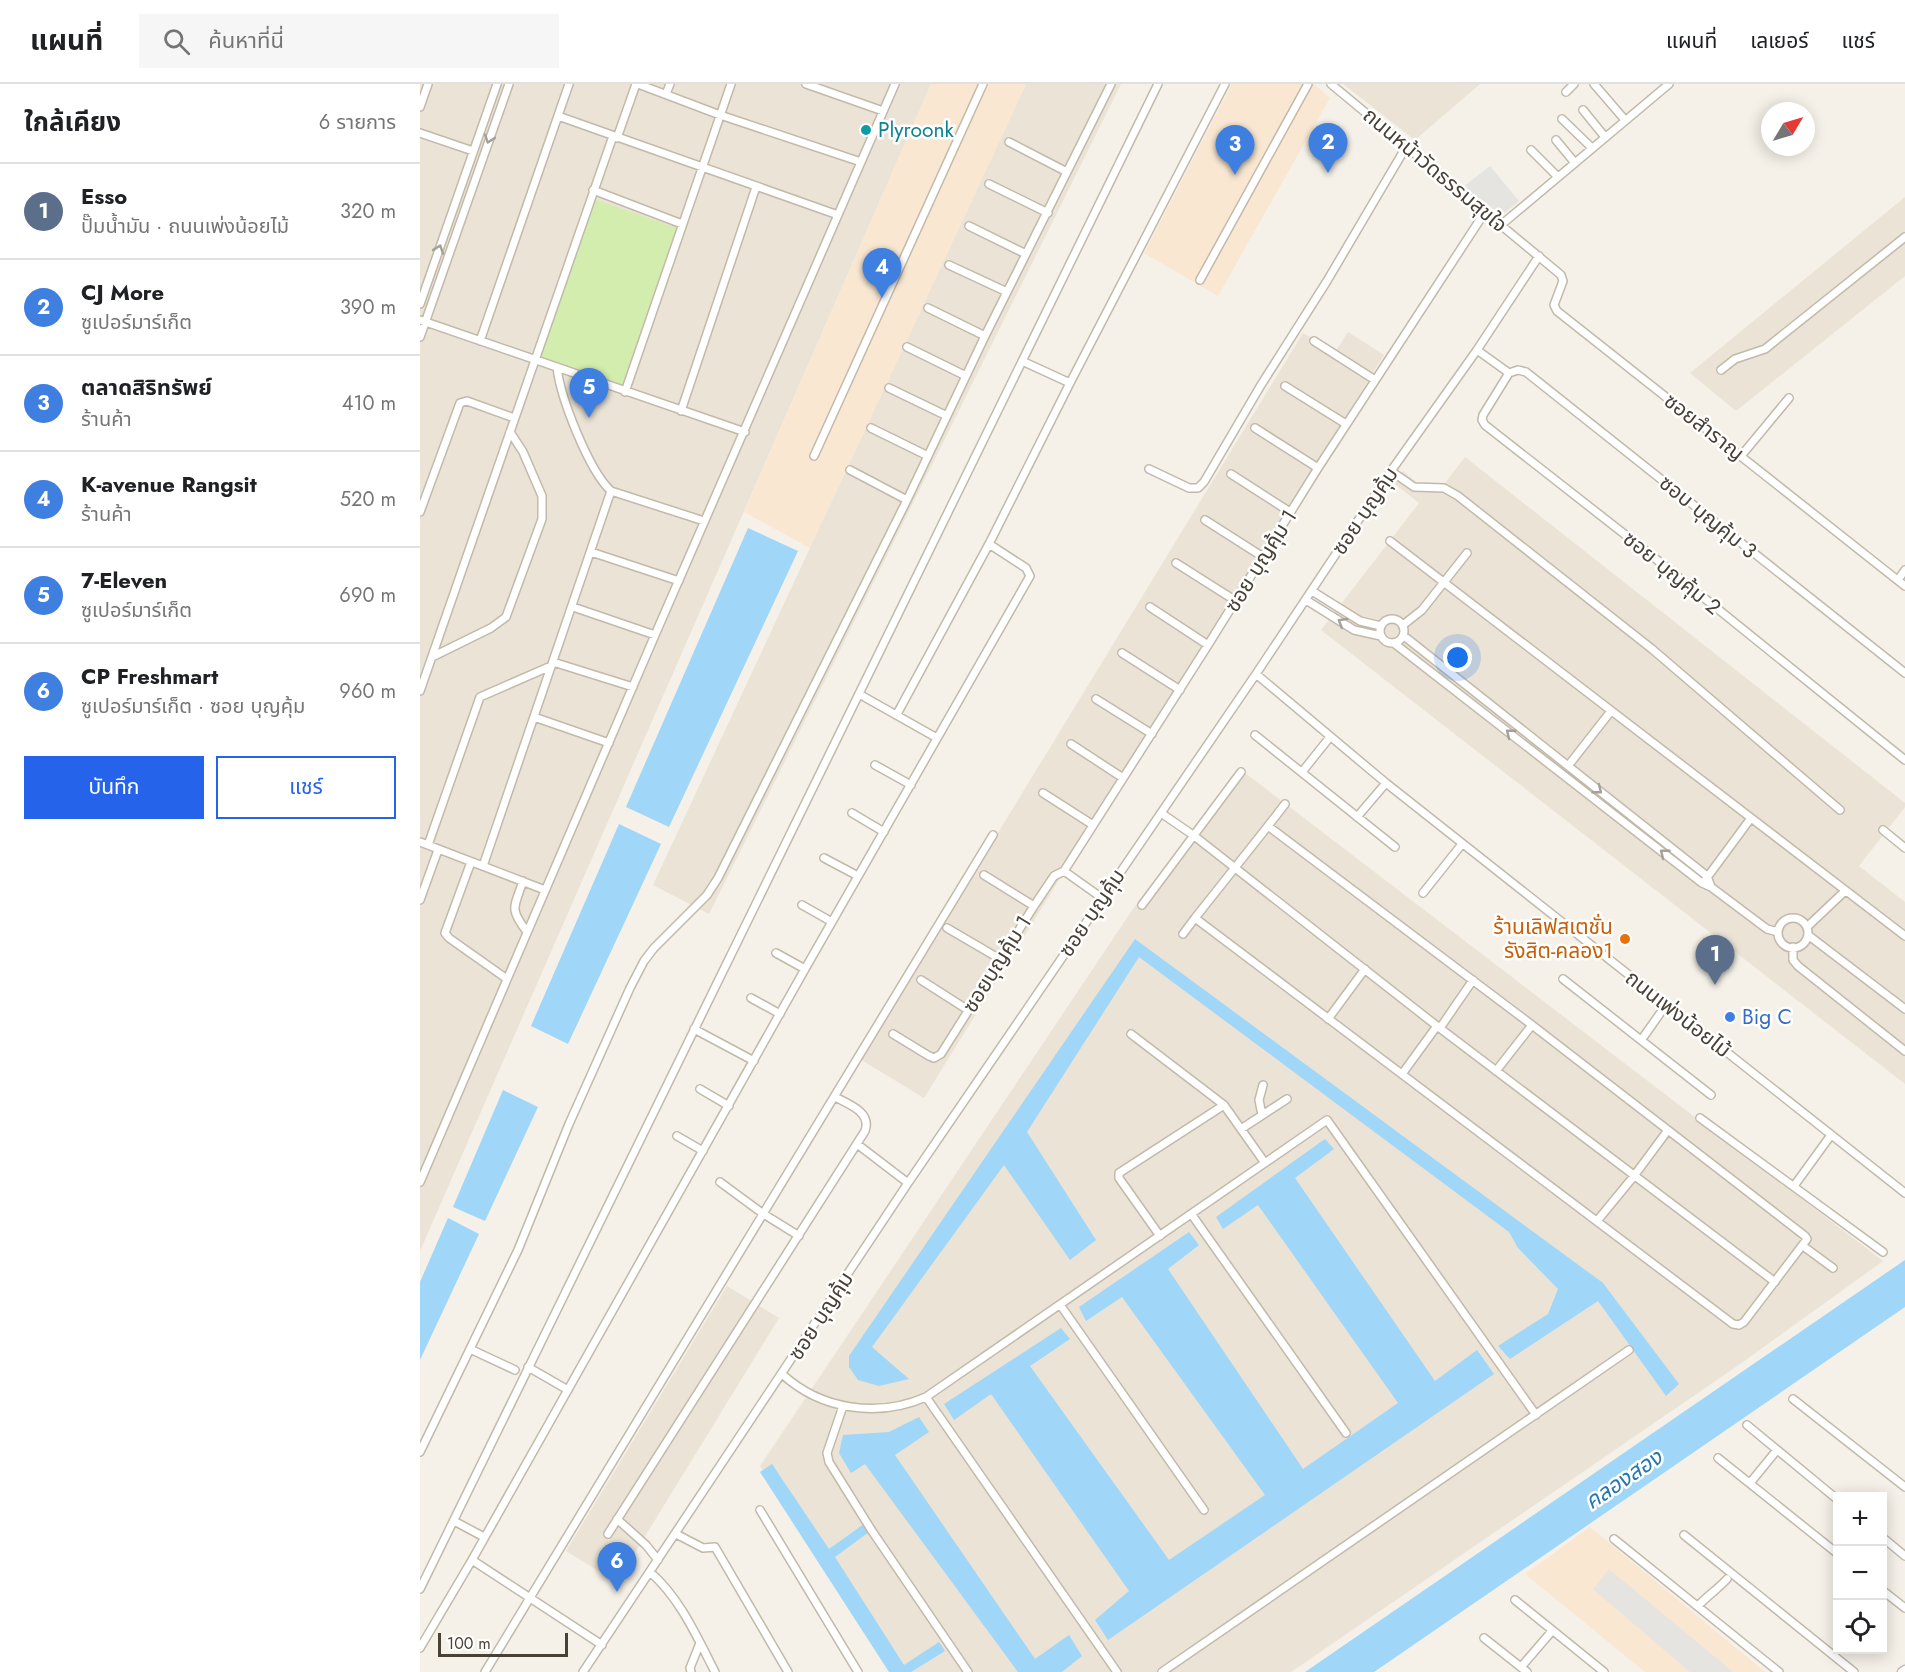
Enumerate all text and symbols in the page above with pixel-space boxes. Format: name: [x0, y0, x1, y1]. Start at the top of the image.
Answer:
search box: [139, 14, 559, 68]
text: แผนที่: [30, 20, 103, 61]
text: ค้นหาที่นี่: [208, 24, 284, 56]
icon: search: [160, 25, 193, 58]
text: แผนที่: [1666, 26, 1717, 56]
text: เลเยอร์: [1750, 26, 1809, 56]
text: แชร์: [1842, 26, 1875, 56]
street label: ถนนหน้าวัดธรรมสุขใจ: [1356, 101, 1514, 239]
north arrow: [1761, 102, 1815, 156]
text: ใกล้เคียง: [24, 103, 121, 141]
text: 6 รายการ: [319, 108, 396, 137]
place label: Plyroonk: [878, 115, 954, 145]
marker: Plyroonk: [859, 123, 873, 137]
pin: 2: [1308, 124, 1348, 173]
pin: 3: [1216, 126, 1254, 175]
one-way arrow: [483, 133, 496, 144]
text: Esso: [81, 180, 127, 212]
text: 1: [38, 197, 49, 226]
text: 320 m: [340, 197, 396, 226]
text: ปั๊มน้ำมัน · ถนนเพ่งน้อยไม้: [81, 212, 289, 241]
one-way arrow: [432, 244, 445, 255]
pin: 4: [862, 248, 902, 298]
text: CJ More: [81, 276, 164, 308]
text: 2: [37, 293, 50, 322]
text: 390 m: [340, 293, 396, 322]
text: ซูเปอร์มาร์เก็ต: [81, 308, 192, 337]
pin: 5: [570, 368, 608, 418]
text: ตลาดสิริทรัพย์: [81, 371, 212, 403]
street label: ซอยสำราญ: [1657, 386, 1751, 468]
text: 3: [37, 389, 50, 418]
text: 410 m: [342, 389, 396, 418]
text: ร้านค้า: [81, 405, 132, 434]
street label: ซอย บุญคุ้ม: [1325, 461, 1405, 561]
text: K-avenue Rangsit: [81, 468, 257, 500]
street label: ซอบ บุญคุ้ม 3: [1653, 468, 1763, 566]
text: 4: [37, 485, 50, 514]
text: 520 m: [340, 485, 396, 514]
text: ร้านค้า: [81, 500, 132, 529]
street label: ซอย บุญคุ้ม 1: [1218, 504, 1304, 618]
street label: ซอย บุญคุ้ม 2: [1617, 524, 1727, 622]
text: 7-Eleven: [81, 564, 167, 596]
text: 5: [37, 581, 50, 610]
text: 690 m: [339, 581, 396, 610]
text: ซูเปอร์มาร์เก็ต: [81, 596, 192, 625]
one-way arrow: [1338, 618, 1348, 630]
your location: [1443, 643, 1472, 672]
text: CP Freshmart: [81, 660, 218, 692]
text: 6: [37, 677, 50, 706]
text: 960 m: [339, 677, 396, 706]
text: ซูเปอร์มาร์เก็ต · ซอย บุญคุ้ม: [81, 692, 305, 721]
one-way arrow: [1506, 730, 1517, 741]
button: บันทึก: [24, 756, 204, 819]
button: แชร์: [216, 756, 396, 819]
one-way arrow: [1591, 782, 1602, 793]
one-way arrow: [1659, 850, 1670, 861]
street label: ซอย บุญคุ้ม: [1052, 863, 1132, 963]
street label: ซอยบุญคุ้ม 1: [955, 910, 1039, 1018]
place label: ร้านเลิฟสเตชั่น รังสิต-คลอง1: [1493, 912, 1613, 966]
marker: ร้านเลิฟสเตชั่น รังสิต-คลอง1: [1618, 932, 1632, 946]
pin: 1: [1696, 936, 1734, 985]
street label: ถนนเพ่งน้อยไม้: [1619, 963, 1737, 1065]
place label: Big C: [1742, 1002, 1792, 1032]
marker: Big C: [1723, 1010, 1737, 1024]
street label: ซอย บุญคุ้ม: [781, 1266, 861, 1366]
water label: คลองสอง: [1578, 1441, 1669, 1517]
map controls: [1833, 1492, 1887, 1654]
button: +: [1833, 1492, 1887, 1546]
pin: 6: [598, 1542, 636, 1592]
button: −: [1833, 1546, 1887, 1600]
button: locate: [1833, 1600, 1887, 1654]
scale bar: [438, 1630, 568, 1658]
text: 100 m: [447, 1632, 491, 1655]

